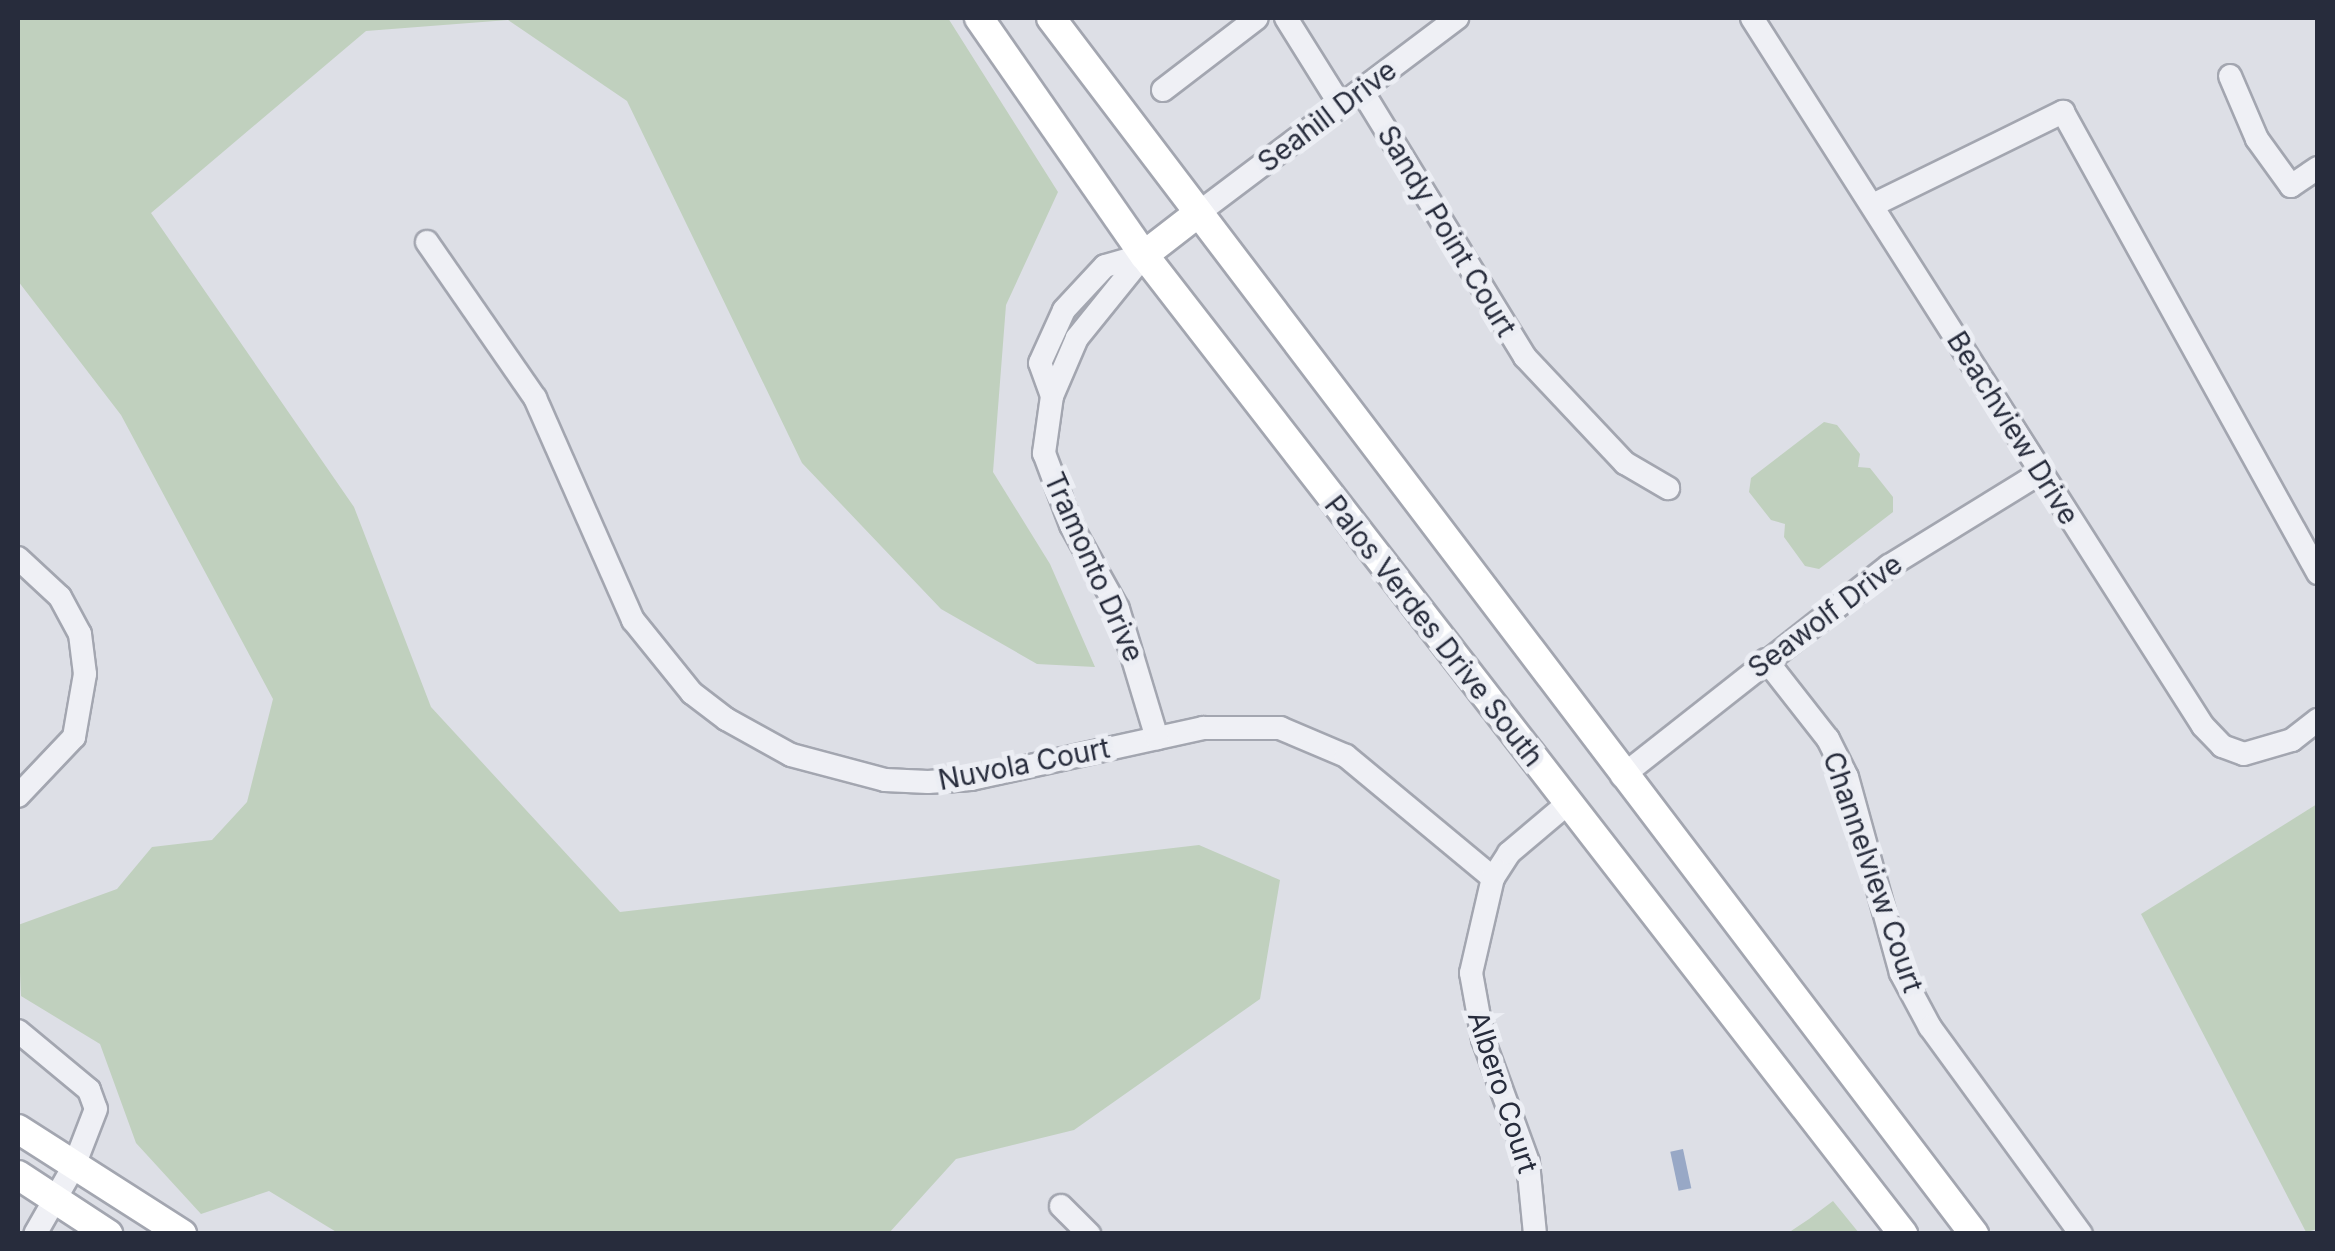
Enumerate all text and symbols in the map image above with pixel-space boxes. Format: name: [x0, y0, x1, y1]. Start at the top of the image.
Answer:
street label: Seahill Drive: [1251, 53, 1403, 179]
street label: Sandy Point Court: [1371, 120, 1523, 342]
street label: Beachview Drive: [1940, 325, 2086, 531]
street label: Tramonto Drive: [1037, 467, 1151, 667]
street label: Palos Verdes Drive South: [1318, 489, 1550, 773]
street label: Seawolf Drive: [1741, 547, 1909, 685]
street label: Nuvola Court: [935, 731, 1113, 797]
street label: Channelview Court: [1816, 747, 1930, 997]
street label: Albero Court: [1461, 1007, 1545, 1177]

